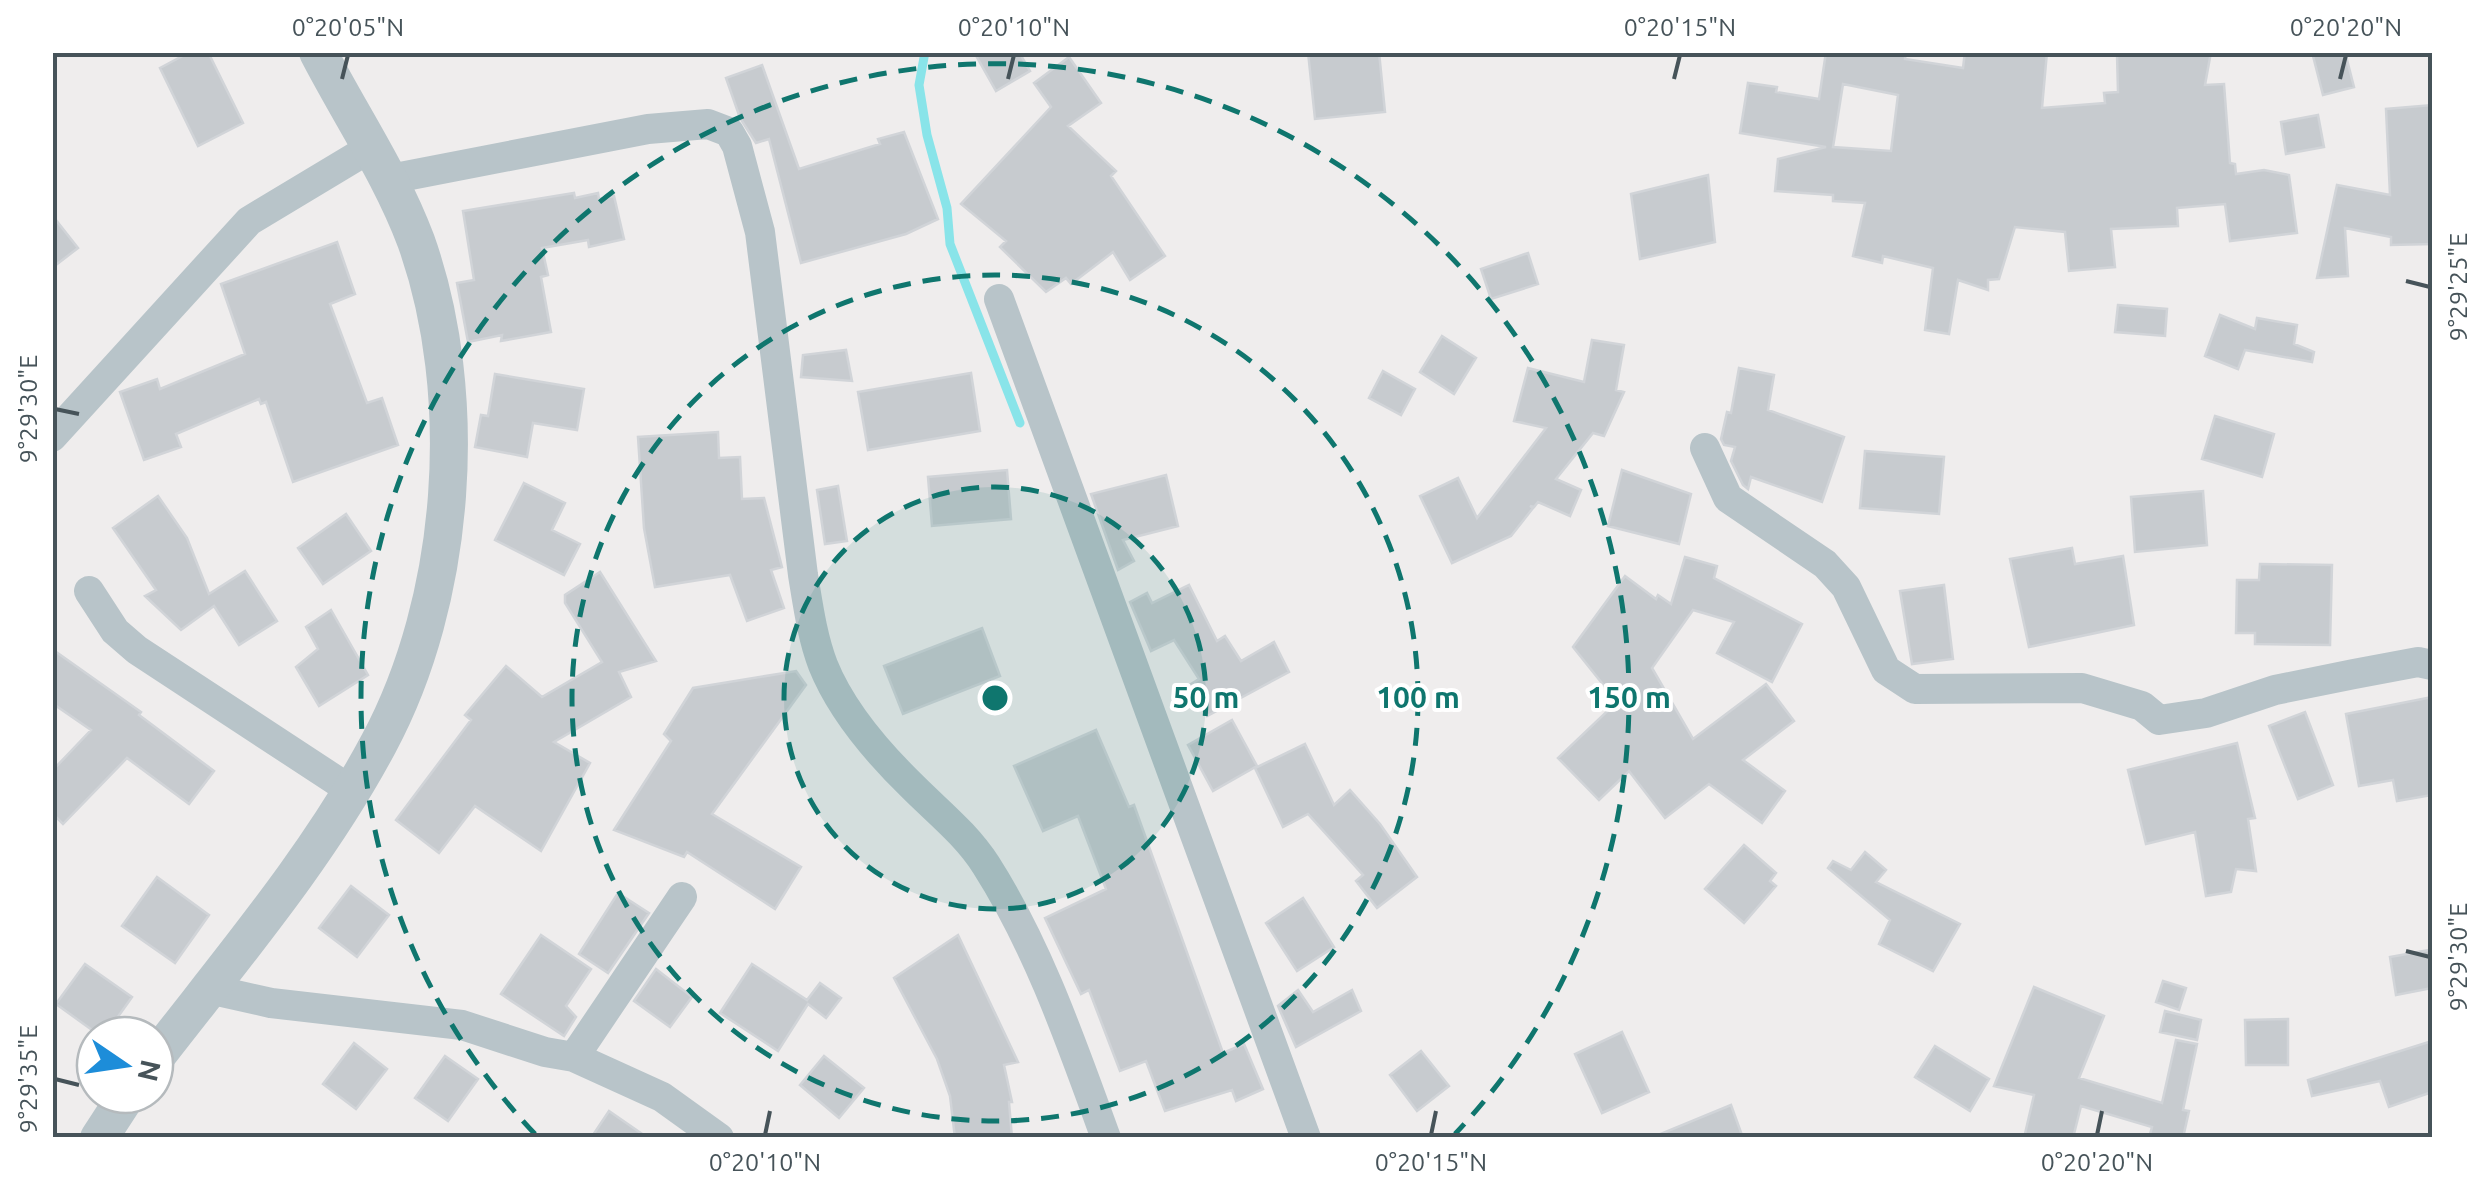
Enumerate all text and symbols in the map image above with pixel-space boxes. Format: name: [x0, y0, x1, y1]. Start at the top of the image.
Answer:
text: 0°20'05"N: [292, 13, 404, 41]
text: 0°20'10"N: [958, 13, 1070, 41]
text: 0°20'15"N: [1624, 13, 1736, 41]
text: 0°20'20"N: [2290, 13, 2402, 41]
text: 9°29'25"E: [2444, 233, 2472, 341]
text: 9°29'30"E: [14, 355, 42, 463]
centre of rings: [977, 680, 1013, 716]
text: 50 m: [1173, 680, 1239, 714]
text: 100 m: [1376, 680, 1460, 714]
text: 150 m: [1587, 680, 1671, 714]
text: 9°29'30"E: [2444, 903, 2472, 1011]
north arrow: [75, 1015, 175, 1115]
text: 9°29'35"E: [14, 1025, 42, 1133]
text: N: [132, 1057, 167, 1084]
text: 0°20'10"N: [709, 1148, 821, 1176]
text: 0°20'15"N: [1375, 1148, 1487, 1176]
text: 0°20'20"N: [2041, 1148, 2153, 1176]

